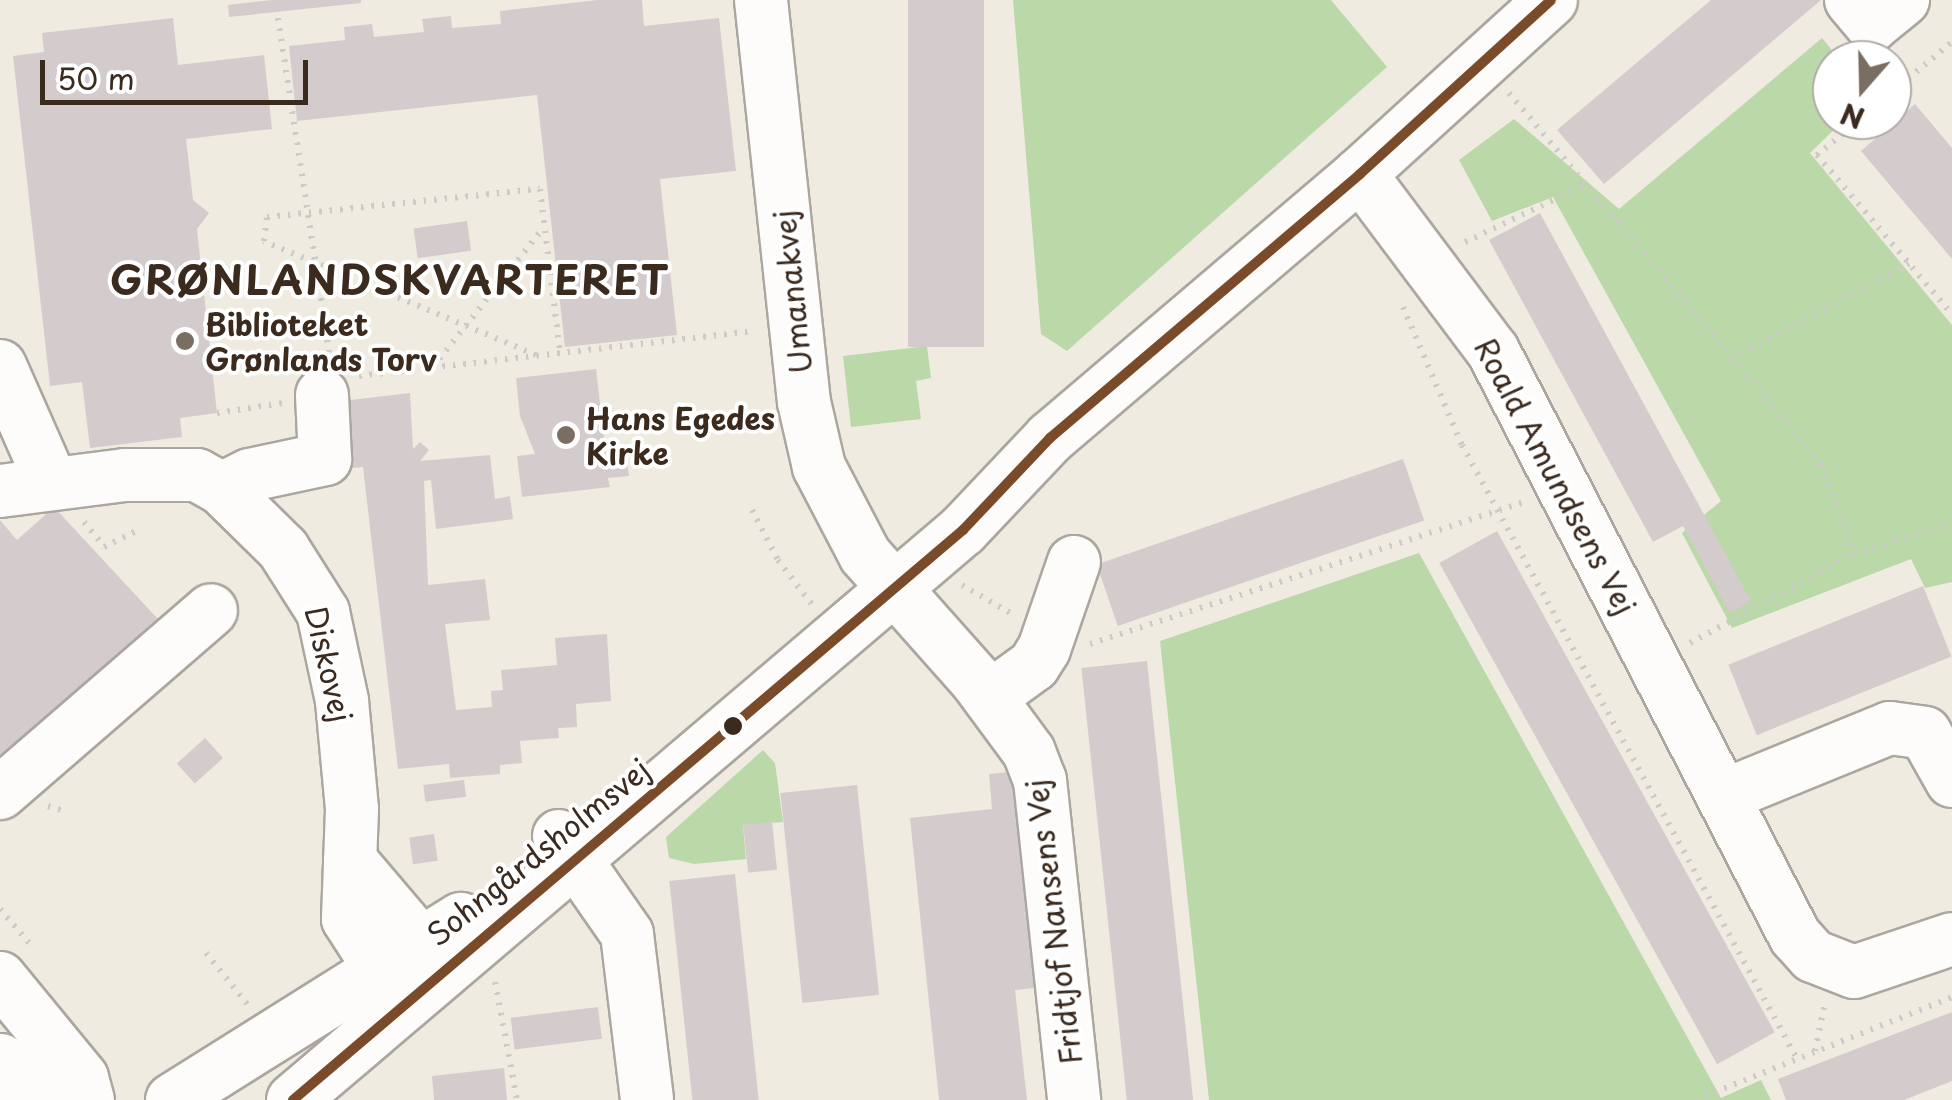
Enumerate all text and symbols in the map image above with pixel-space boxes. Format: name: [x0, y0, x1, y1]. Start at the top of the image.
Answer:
scale bar: [45, 40, 312, 102]
north arrow: [1812, 40, 1912, 140]
text: 50 m: [57, 55, 135, 100]
text: N: [1834, 93, 1870, 141]
street label: Umanakvej: [766, 208, 818, 376]
district label: GRØNLANDSKVARTERET: [119, 255, 661, 303]
place label: Biblioteket Grønlands Torv: [205, 306, 438, 376]
marker: Biblioteket Grønlands Torv: [174, 330, 196, 352]
street label: Roald Amundsens Vej: [1467, 331, 1645, 621]
place label: Hans Egedes Kirke: [586, 400, 775, 470]
marker: Hans Egedes Kirke: [555, 424, 577, 446]
street label: Diskovej: [298, 603, 360, 725]
unlabelled marker: [723, 716, 743, 736]
street label: Sohngårdsholmsvej: [419, 751, 657, 953]
street label: Fridtjof Nansens Vej: [1018, 777, 1088, 1067]

